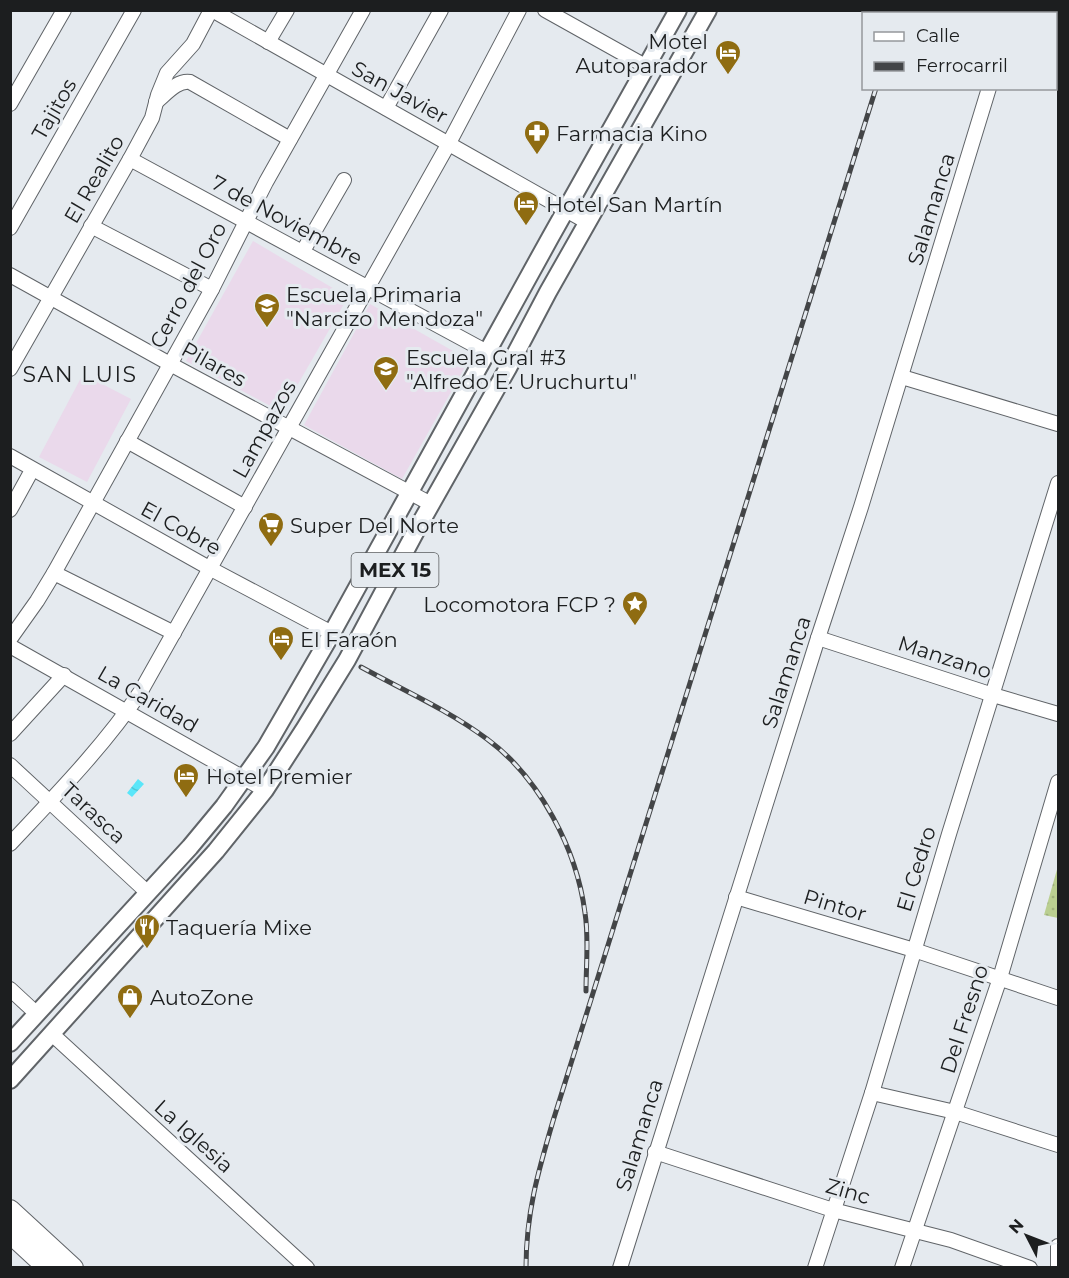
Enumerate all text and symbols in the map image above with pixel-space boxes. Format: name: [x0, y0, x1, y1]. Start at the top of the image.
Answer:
legend: [862, 12, 1057, 90]
text: Calle: [916, 25, 960, 47]
place label: Motel Autoparador: [575, 29, 708, 78]
hotel icon: Motel Autoparador: [713, 38, 743, 76]
street label: San Javier: [348, 55, 452, 129]
text: Ferrocarril: [916, 55, 1008, 77]
street label: Tajitos: [27, 74, 81, 144]
pharmacy icon: Farmacia Kino: [522, 118, 552, 156]
place label: Farmacia Kino: [556, 121, 707, 146]
street label: El Realito: [59, 131, 129, 227]
street label: Salamanca: [902, 150, 960, 268]
street label: 7 de Noviembre: [207, 170, 367, 270]
hotel icon: Hotel San Martín: [511, 189, 541, 227]
place label: Hotel San Martín: [546, 192, 723, 217]
street label: Cerro del Oro: [144, 218, 232, 352]
place label: Escuela Primaria "Narcizo Mendoza": [286, 282, 483, 331]
school or university icon: Escuela Primaria "Narcizo Mendoza": [252, 291, 282, 329]
street label: Pilares: [177, 336, 251, 392]
place label: Escuela Gral #3 "Alfredo E. Uruchurtu": [406, 345, 637, 394]
school or university icon: Escuela Gral #3 "Alfredo E. Uruchurtu": [371, 354, 401, 392]
district label: SAN LUIS: [22, 361, 138, 388]
street label: Lampazos: [227, 376, 301, 482]
street label: El Cobre: [137, 496, 225, 560]
supermarket icon: Super Del Norte: [256, 510, 286, 548]
place label: Super Del Norte: [290, 513, 459, 538]
road number: MEX 15: [352, 553, 438, 587]
place icon: Locomotora FCP ?: [620, 589, 650, 627]
place label: Locomotora FCP ?: [423, 592, 616, 617]
street label: Salamanca: [756, 613, 816, 731]
hotel icon: El Faraón: [266, 624, 296, 662]
place label: El Faraón: [300, 627, 398, 652]
street label: Manzano: [895, 630, 995, 684]
street label: La Caridad: [93, 660, 203, 738]
hotel icon: Hotel Premier: [171, 761, 201, 799]
place label: Hotel Premier: [206, 764, 353, 789]
street label: Tarasca: [57, 777, 131, 849]
street label: El Cedro: [891, 823, 941, 915]
street label: Pintor: [800, 884, 870, 926]
restaurant icon: Taquería Mixe: [132, 912, 162, 950]
place label: Taquería Mixe: [166, 915, 312, 940]
street label: Del Fresno: [935, 962, 993, 1076]
shop icon: AutoZone: [115, 982, 145, 1020]
place label: AutoZone: [150, 985, 254, 1010]
street label: Salamanca: [610, 1076, 668, 1194]
street label: La Iglesia: [149, 1094, 239, 1178]
street label: Zinc: [823, 1173, 873, 1209]
north arrow: [997, 1206, 1057, 1266]
text: N: [1005, 1215, 1028, 1237]

